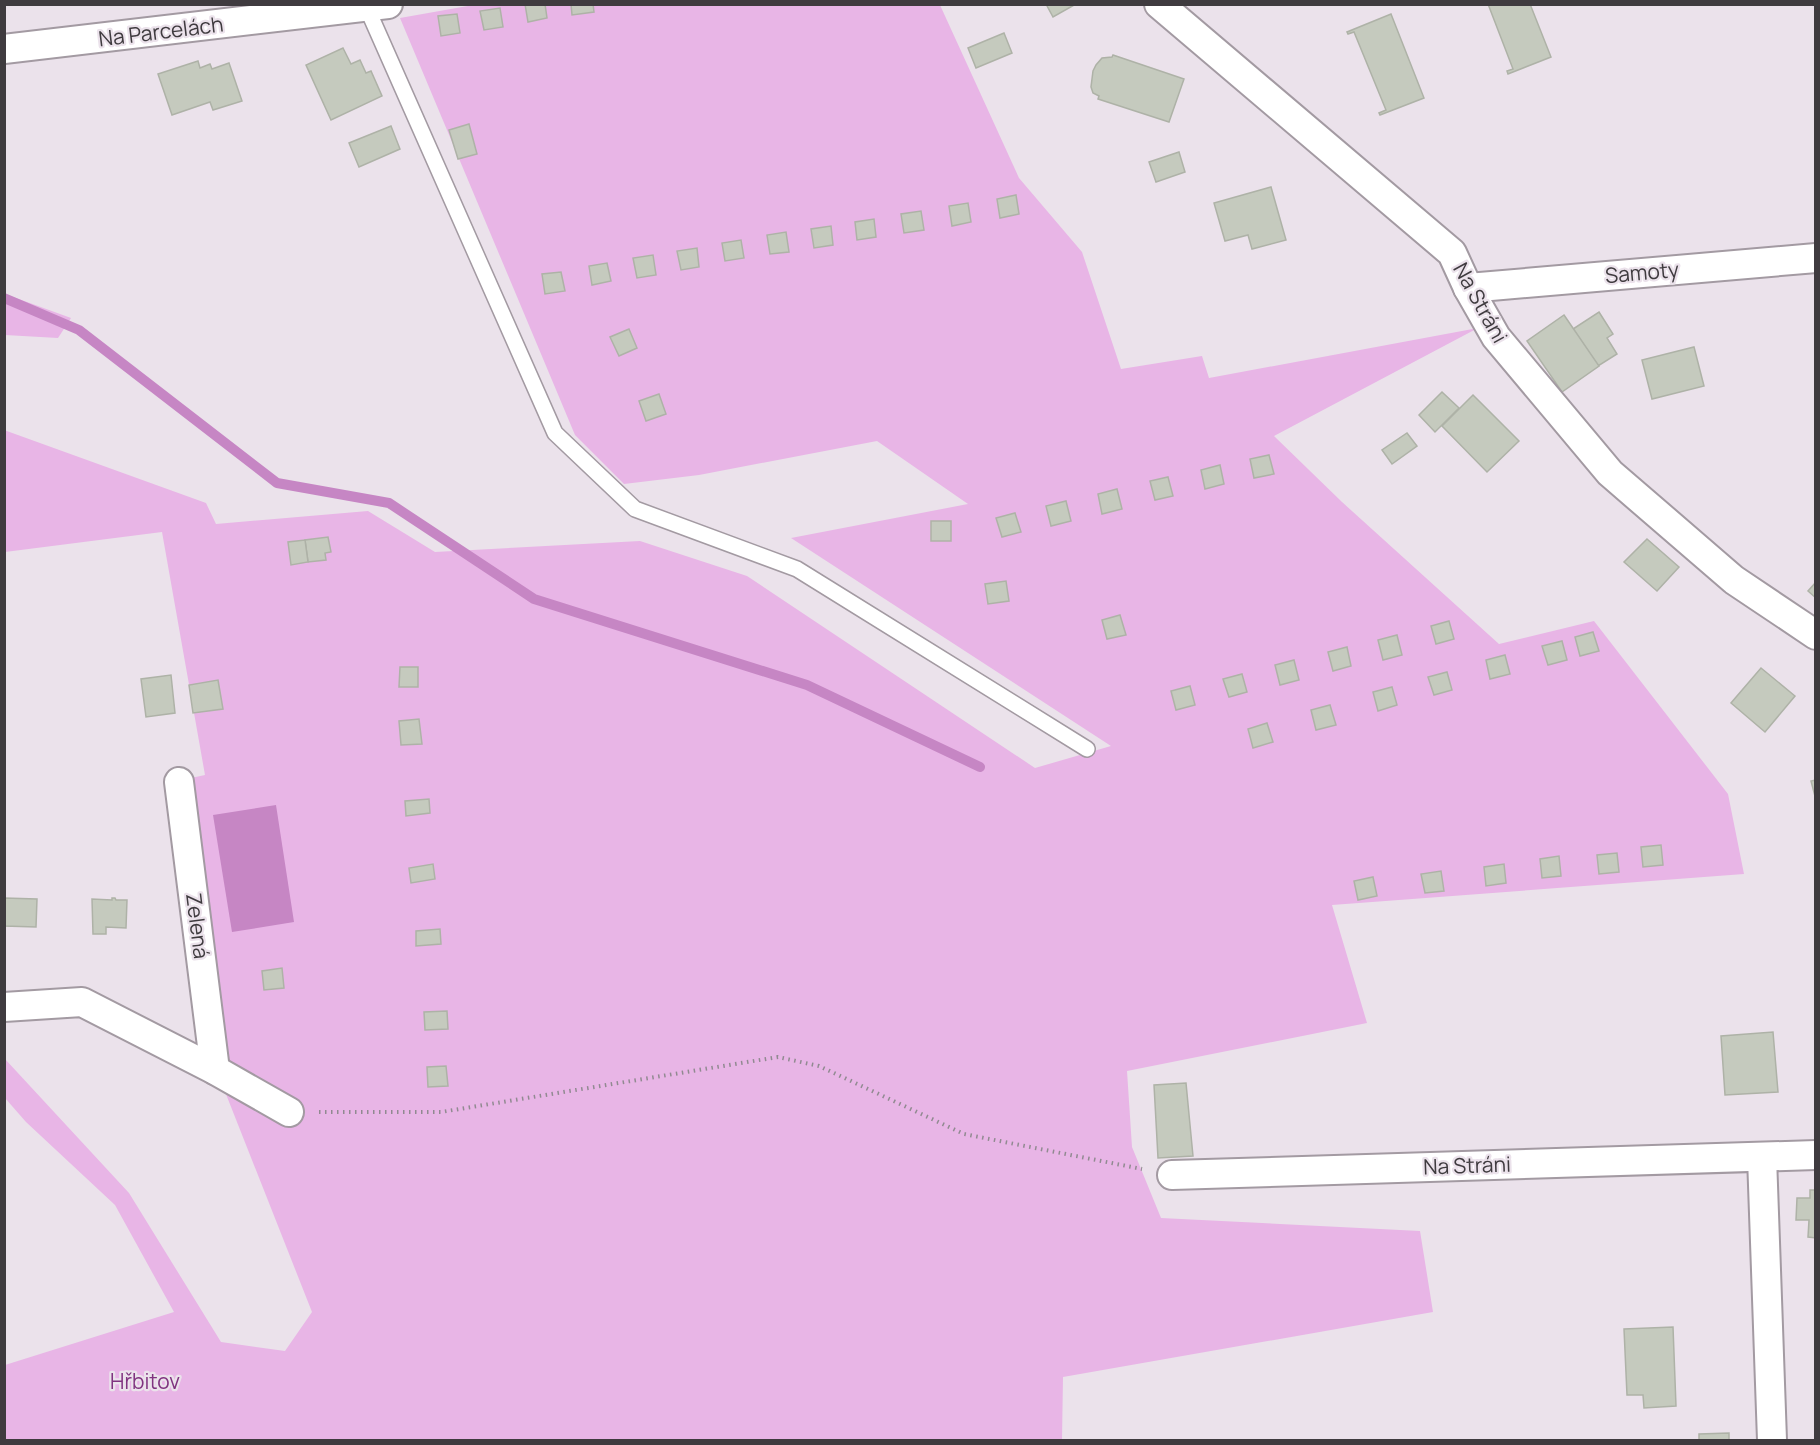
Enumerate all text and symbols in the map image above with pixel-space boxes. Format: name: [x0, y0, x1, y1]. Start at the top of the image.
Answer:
street label: Na Parcelách: [97, 9, 225, 53]
street label: Samoty: [1604, 255, 1680, 289]
street label: Na Stráni: [1447, 257, 1514, 348]
street label: Zelená: [180, 891, 216, 960]
street label: Na Stráni: [1423, 1149, 1511, 1181]
park label: Hřbitov: [110, 1367, 180, 1395]

